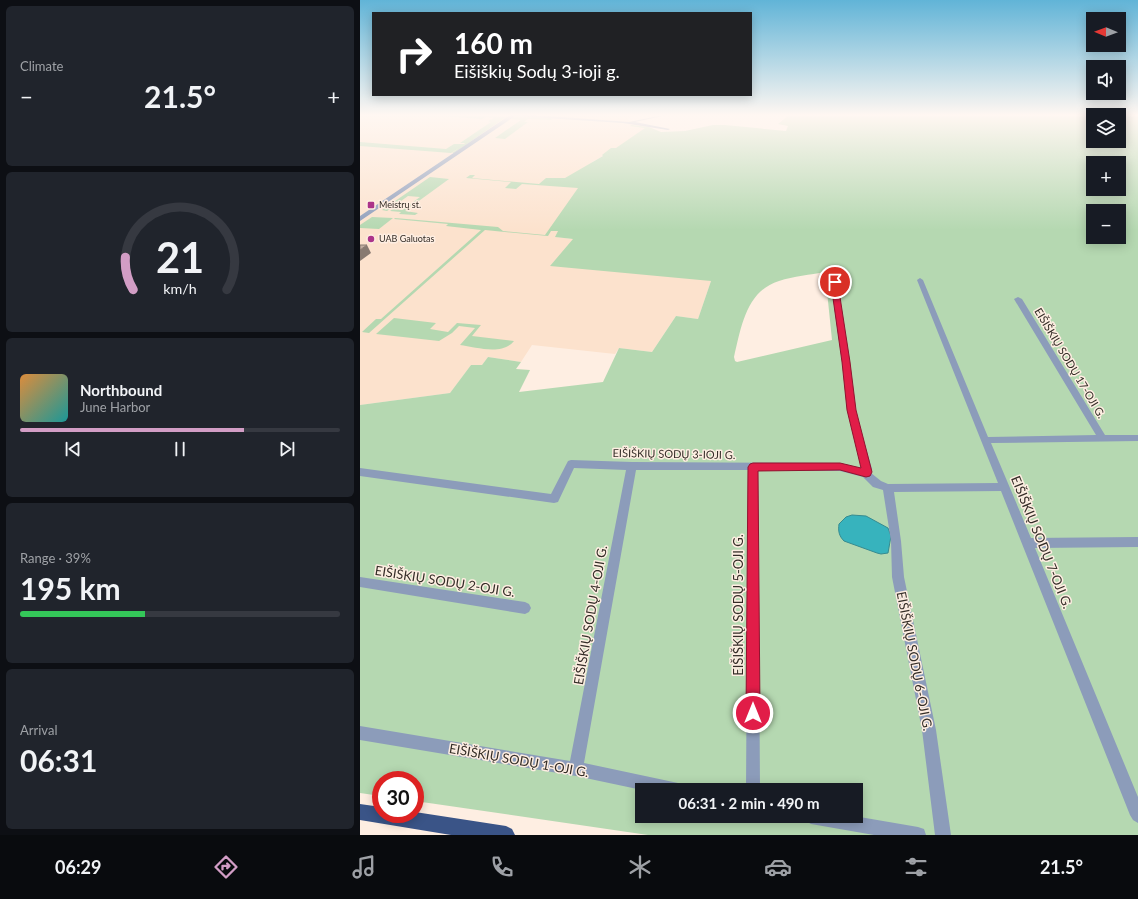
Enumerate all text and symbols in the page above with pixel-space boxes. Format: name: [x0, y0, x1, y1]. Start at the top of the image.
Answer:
north arrow: [1086, 12, 1126, 52]
map controls: [1086, 12, 1126, 244]
text: 160 m: [454, 26, 533, 60]
icon: right: [388, 28, 440, 80]
text: Climate: [20, 58, 63, 74]
text: Eišiškių Sodų 3-ioji g.: [454, 60, 620, 82]
button: sound: [1086, 60, 1126, 100]
text: 21.5°: [144, 78, 216, 114]
text: −: [20, 83, 33, 110]
text: +: [327, 83, 340, 110]
button: layers: [1086, 108, 1126, 148]
button: +: [1086, 156, 1126, 196]
place label: Meistrų st.: [379, 199, 421, 210]
marker: Meistrų st.: [366, 200, 376, 210]
button: −: [1086, 204, 1126, 244]
text: 21: [156, 231, 204, 281]
place label: UAB Galuotas: [379, 233, 435, 244]
marker: UAB Galuotas: [366, 234, 376, 244]
pin: [818, 265, 852, 299]
icon: arrive: [824, 271, 846, 293]
text: km/h: [163, 279, 197, 296]
street label: EIŠIŠKIŲ SODŲ 17-OJI G.: [1032, 305, 1108, 420]
text: Northbound: [80, 381, 162, 399]
text: June Harbor: [80, 399, 150, 415]
icon: previous: [62, 438, 84, 460]
icon: pause: [169, 438, 191, 460]
icon: next: [276, 438, 298, 460]
street label: EIŠIŠKIŲ SODŲ 3-IOJI G.: [612, 446, 736, 461]
street label: EIŠIŠKIŲ SODŲ 7-OJI G.: [1008, 473, 1076, 611]
street label: EIŠIŠKIŲ SODŲ 5-OJI G.: [730, 534, 746, 676]
street label: EIŠIŠKIŲ SODŲ 4-OJI G.: [570, 544, 610, 686]
text: Range · 39%: [20, 550, 91, 566]
street label: EIŠIŠKIŲ SODŲ 2-OJI G.: [374, 562, 516, 600]
text: 195 km: [20, 570, 121, 606]
street label: EIŠIŠKIŲ SODŲ 6-OJI G.: [894, 590, 936, 732]
position arrow: [732, 692, 774, 734]
text: Arrival: [20, 722, 57, 738]
street label: EIŠIŠKIŲ SODŲ 1-OJI G.: [448, 740, 590, 780]
text: 06:31: [20, 742, 97, 778]
speed limit sign: 30: [372, 771, 424, 823]
text: 06:31 · 2 min · 490 m: [679, 794, 819, 812]
icon: directions: [212, 853, 240, 881]
icon: music: [350, 853, 378, 881]
icon: phone: [488, 853, 516, 881]
icon: climate: [626, 853, 654, 881]
icon: car: [764, 853, 792, 881]
icon: filters: [902, 853, 930, 881]
text: 06:29: [55, 856, 101, 878]
text: 21.5°: [1040, 856, 1083, 878]

